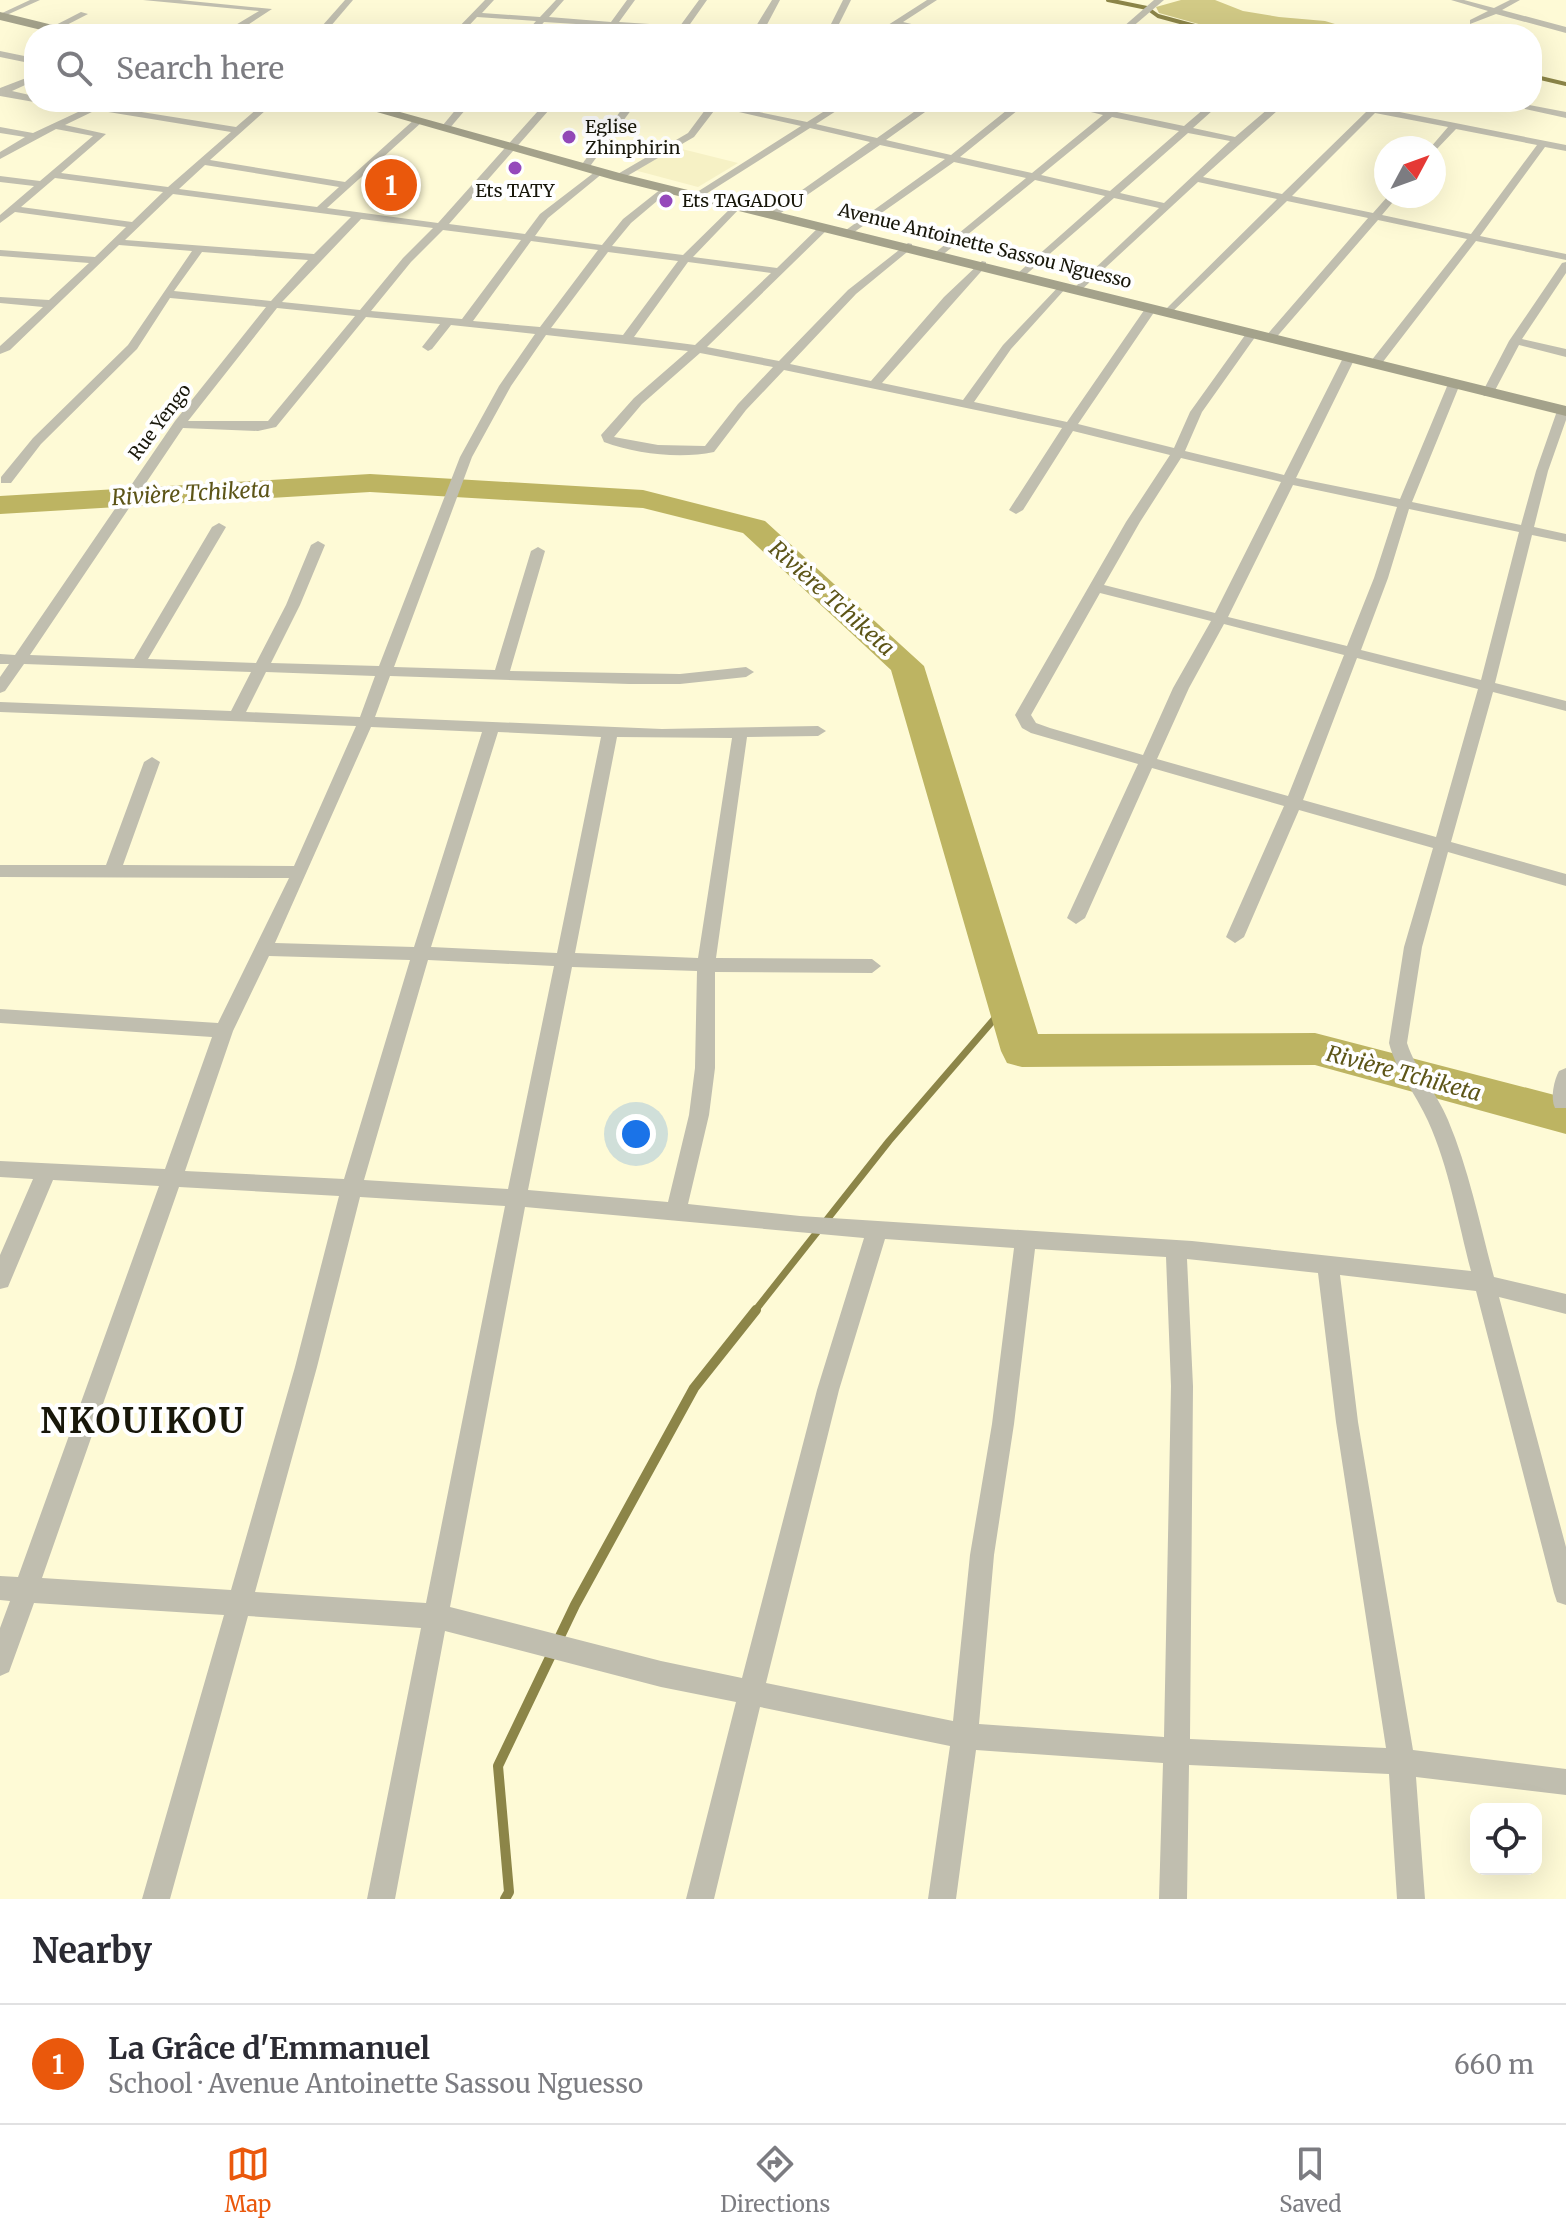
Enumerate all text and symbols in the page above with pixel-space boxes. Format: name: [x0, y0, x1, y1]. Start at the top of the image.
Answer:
search box: [24, 24, 1542, 112]
icon: search: [52, 46, 96, 90]
text: Search here: [116, 49, 284, 87]
place label: Eglise Zhinphirin: [585, 115, 681, 159]
marker: Eglise Zhinphirin: [560, 128, 578, 146]
north arrow: [1374, 136, 1446, 208]
pin: 1: [365, 155, 417, 215]
marker: Ets TATY: [506, 159, 524, 177]
place label: Ets TATY: [475, 179, 555, 202]
place label: Ets TAGADOU: [682, 189, 804, 212]
marker: Ets TAGADOU: [657, 192, 675, 210]
street label: Avenue Antoinette Sassou Nguesso: [835, 198, 1134, 293]
street label: Rue Yengo: [123, 379, 196, 464]
water label: Rivière Tchiketa: [111, 475, 271, 511]
water label: Rivière Tchiketa: [764, 534, 900, 662]
water label: Rivière Tchiketa: [1324, 1039, 1484, 1107]
your location: [616, 1114, 656, 1154]
district label: NKOUIKOU: [40, 1400, 246, 1442]
map controls: [1470, 1803, 1542, 1875]
button: locate: [1470, 1803, 1542, 1875]
text: Nearby: [32, 1930, 152, 1972]
text: La Grâce d'Emmanuel: [108, 2029, 430, 2067]
text: 1: [52, 2048, 64, 2081]
text: 660 m: [1454, 2048, 1534, 2081]
text: School · Avenue Antoinette Sassou Nguesso: [108, 2067, 643, 2100]
tab: Map: [224, 2142, 271, 2218]
tab: Directions: [720, 2142, 830, 2218]
tab: Saved: [1279, 2142, 1342, 2218]

